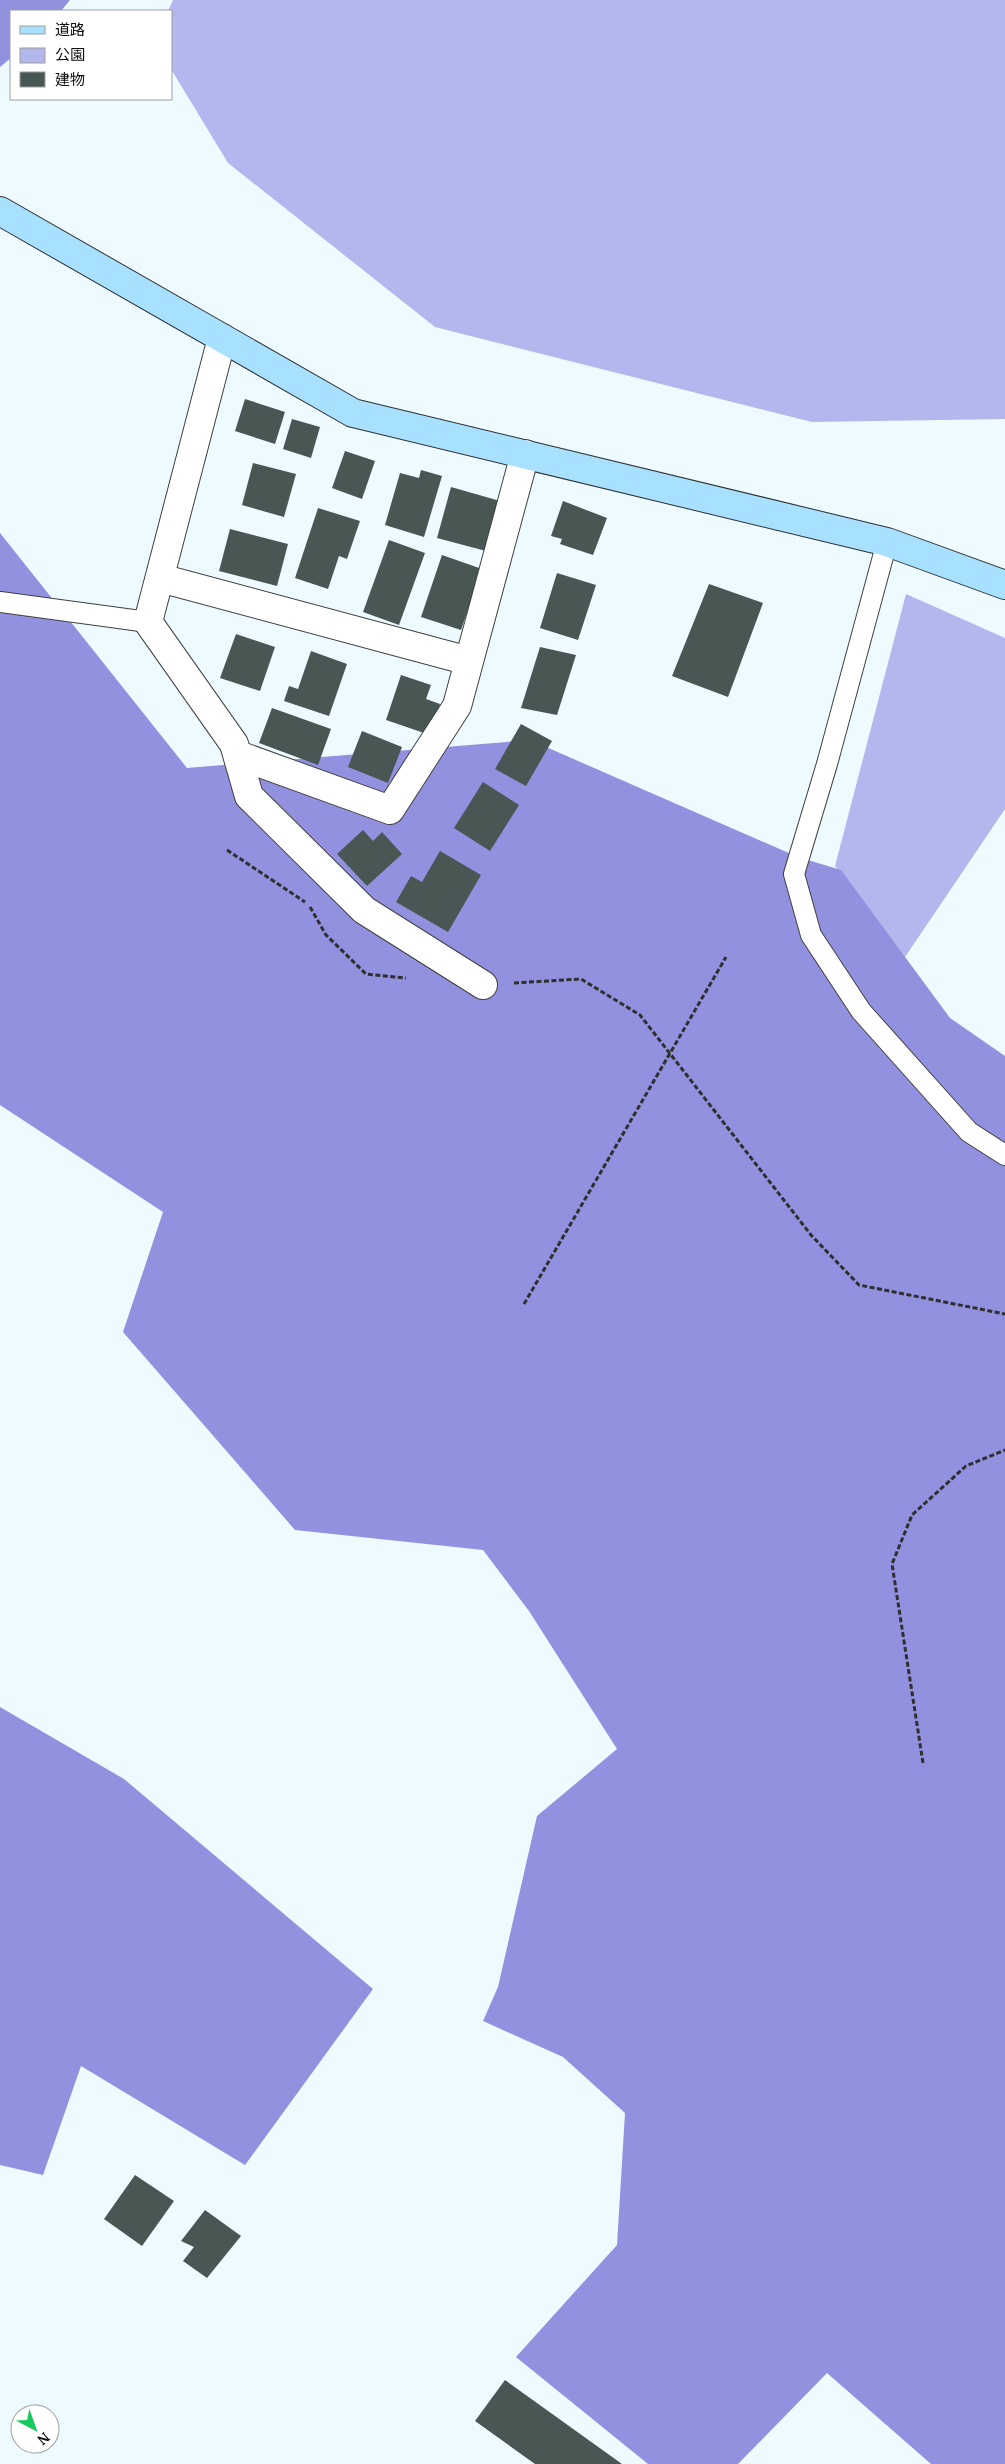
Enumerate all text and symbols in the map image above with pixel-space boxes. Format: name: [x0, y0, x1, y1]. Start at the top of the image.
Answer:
legend: [10, 10, 172, 100]
text: 道路: [55, 19, 85, 39]
text: 公園: [55, 44, 85, 64]
text: 建物: [55, 69, 85, 89]
north arrow: [10, 2404, 60, 2454]
text: N: [33, 2429, 54, 2450]

